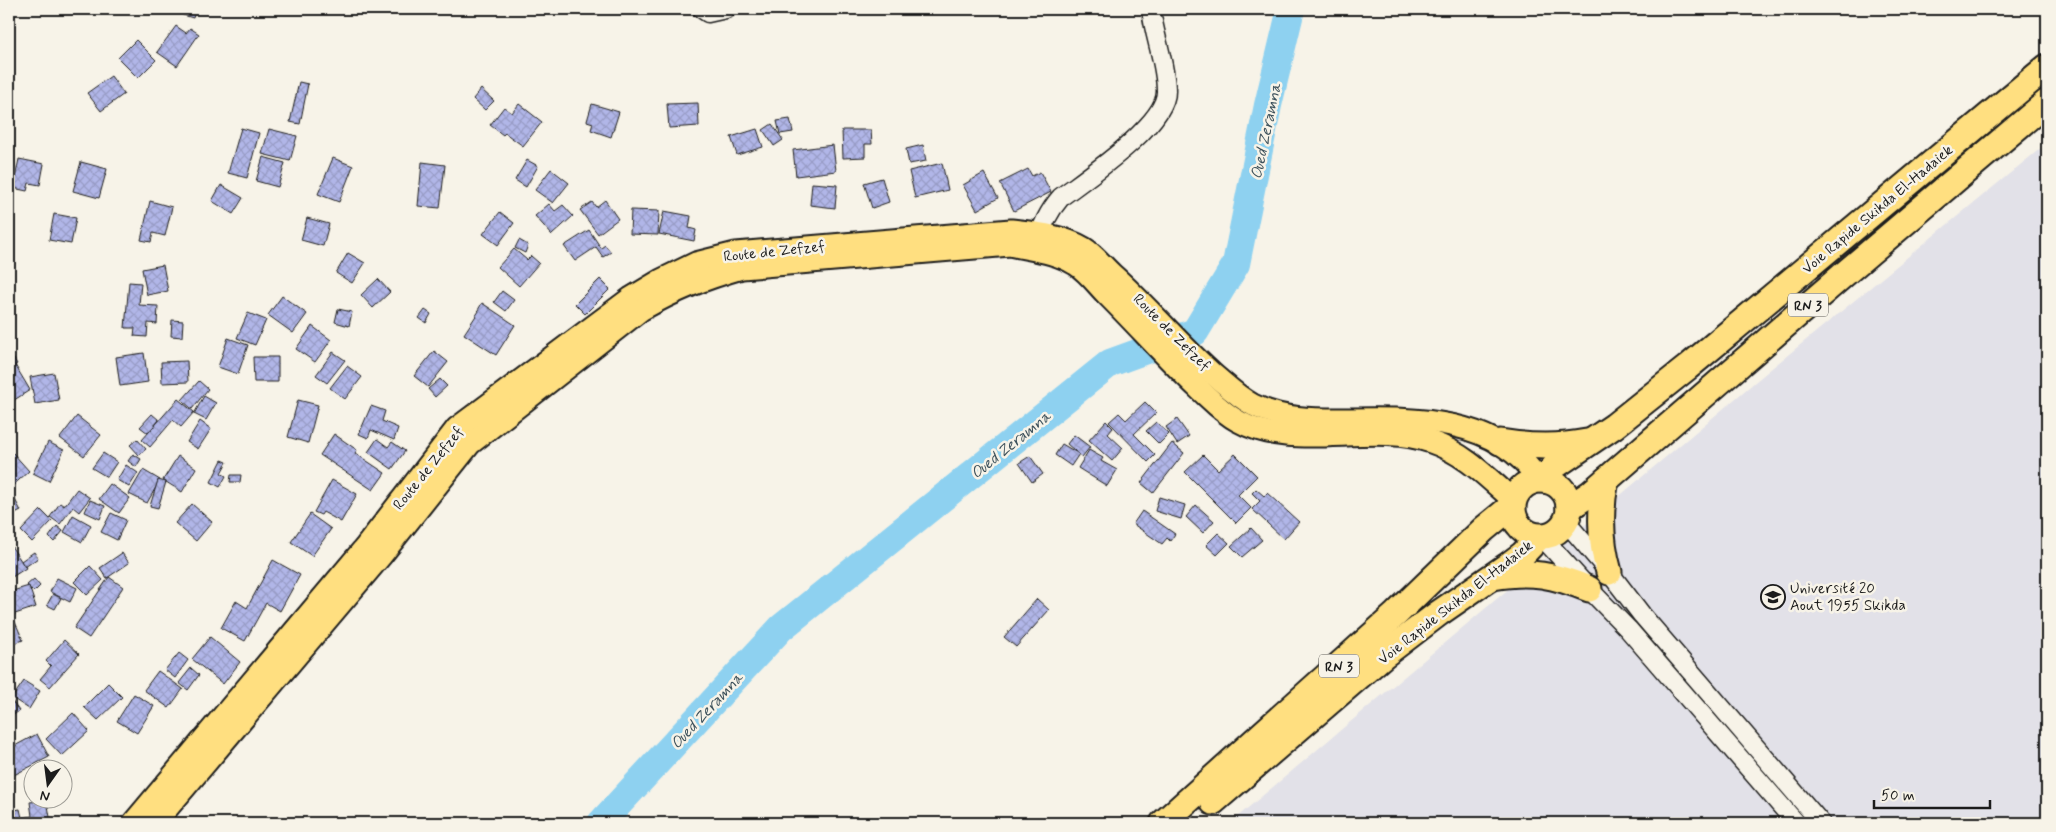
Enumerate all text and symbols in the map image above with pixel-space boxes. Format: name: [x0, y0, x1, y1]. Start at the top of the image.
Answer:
water label: Oued Zeramna: [1246, 80, 1287, 181]
street label: Voie Rapide Skikda El-Hadaiek: [1798, 140, 1958, 279]
street label: Route de Zefzef: [722, 237, 826, 267]
street label: Route de Zefzef: [1128, 290, 1214, 376]
road number: RN 3: [1788, 294, 1828, 316]
water label: Oued Zeramna: [967, 406, 1056, 484]
street label: Route de Zefzef: [389, 423, 469, 514]
street label: Voie Rapide Skikda El-Hadaiek: [1374, 536, 1537, 670]
place label: Université 20 Aout 1955 Skikda: [1790, 579, 1906, 616]
school or university icon: Université 20 Aout 1955 Skikda: [1760, 584, 1786, 610]
road number: RN 3: [1319, 654, 1359, 678]
water label: Oued Zeramna: [666, 667, 749, 754]
north arrow: [22, 760, 72, 810]
scale bar: [1874, 777, 1990, 809]
text: N: [38, 786, 52, 806]
text: 50 m: [1881, 786, 1915, 806]

